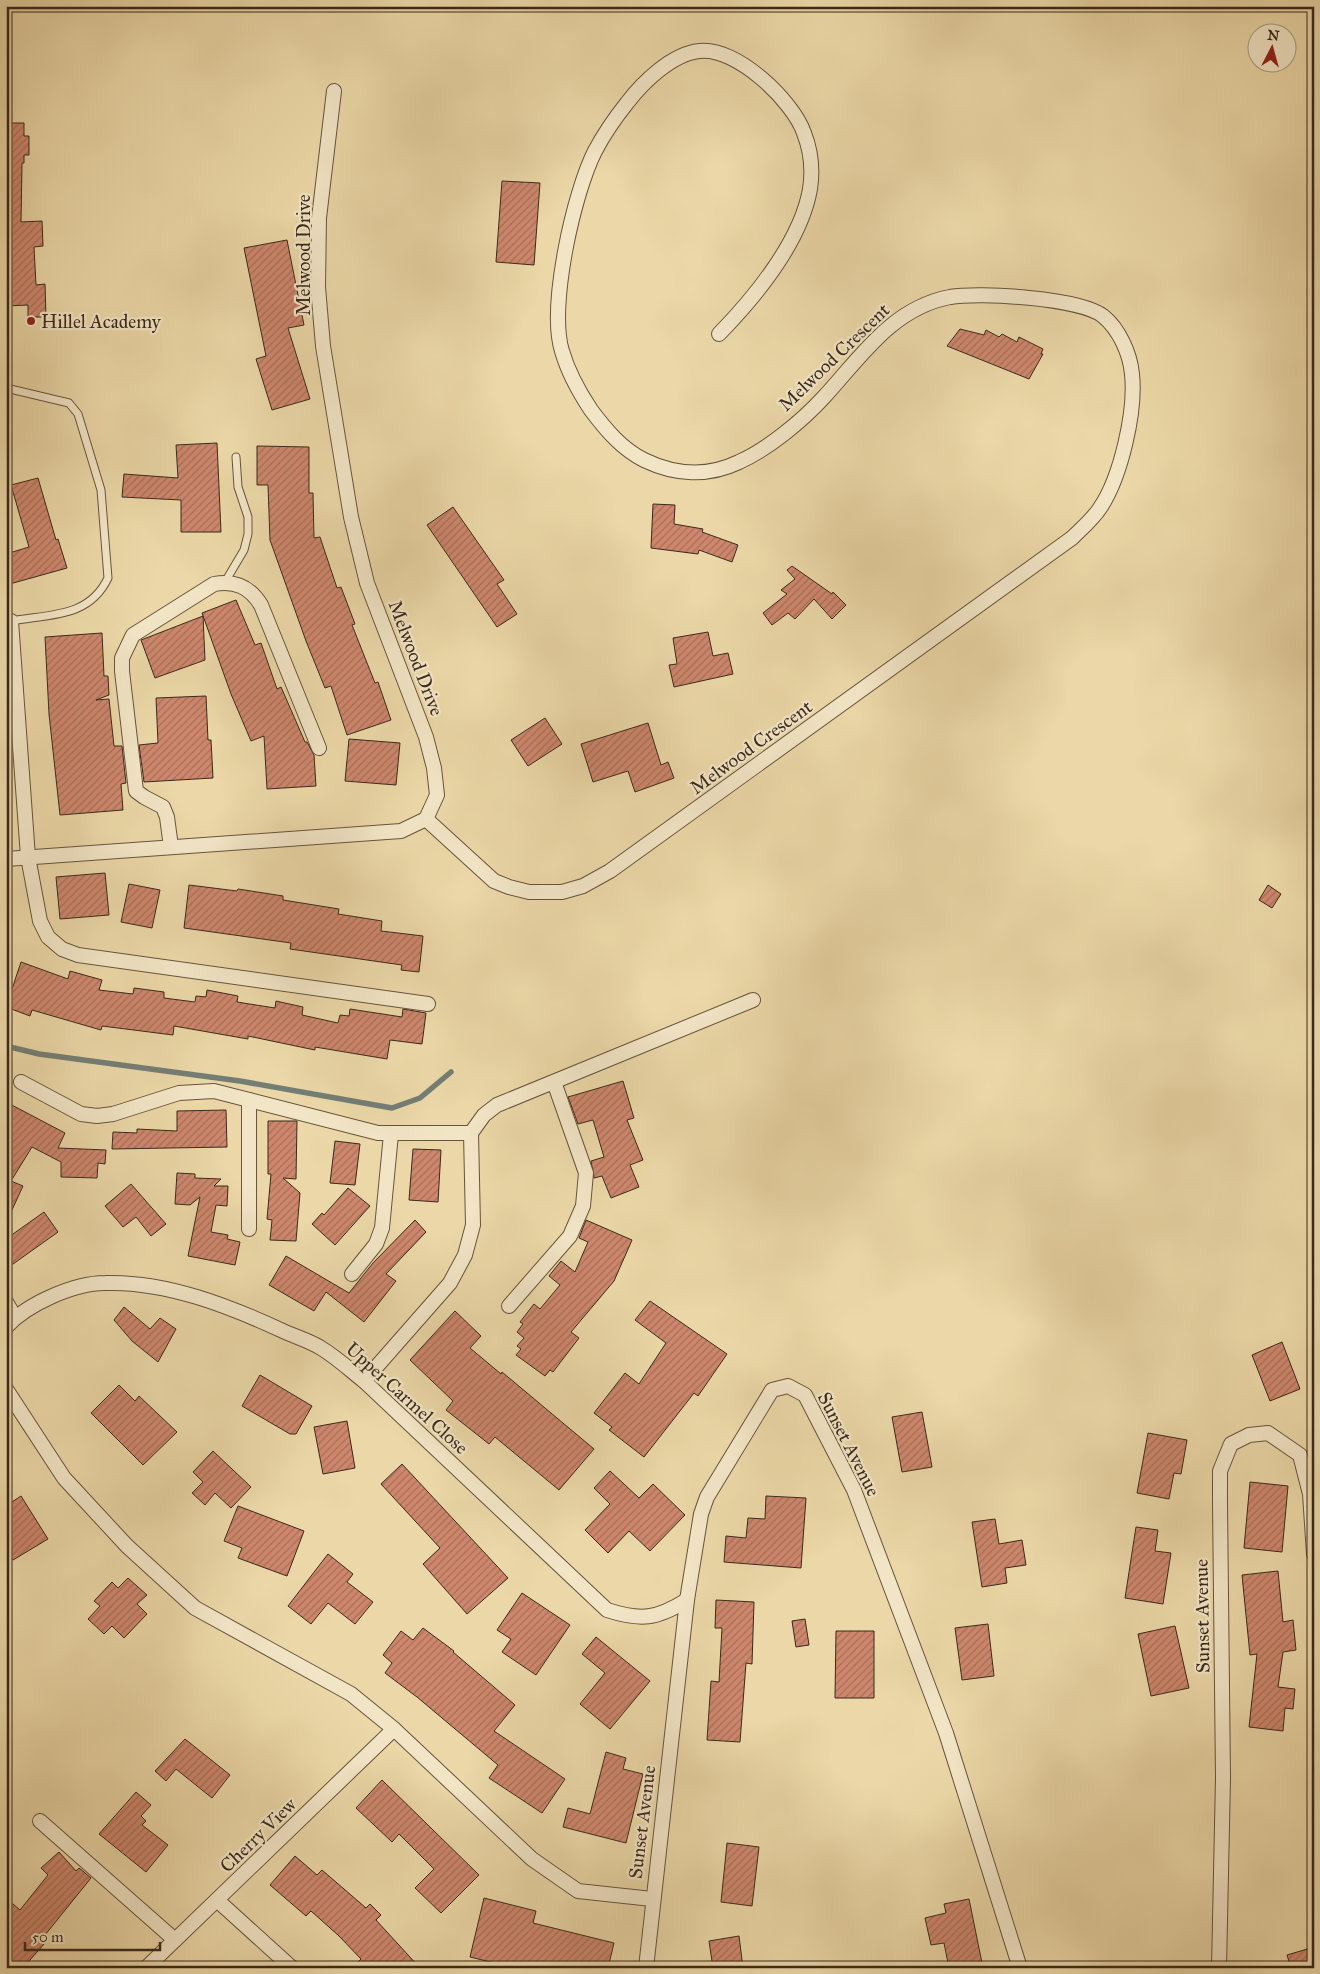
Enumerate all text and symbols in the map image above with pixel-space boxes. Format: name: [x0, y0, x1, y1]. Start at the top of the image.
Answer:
north arrow: [1248, 22, 1298, 72]
text: N: [1267, 26, 1280, 45]
street label: Melwood Drive: [292, 194, 315, 316]
street label: Melwood Crescent: [774, 298, 894, 416]
place label: Hillel Academy: [41, 310, 162, 333]
marker: Hillel Academy: [25, 315, 37, 327]
street label: Melwood Drive: [383, 597, 449, 719]
street label: Melwood Crescent: [685, 695, 817, 799]
street label: Upper Carmel Close: [341, 1337, 473, 1459]
street label: Sunset Avenue: [813, 1388, 885, 1500]
street label: Sunset Avenue: [1190, 1559, 1214, 1673]
street label: Sunset Avenue: [624, 1764, 660, 1880]
street label: Cherry View: [215, 1793, 301, 1877]
scale bar: [25, 1919, 160, 1951]
text: 50 m: [32, 1928, 64, 1946]

